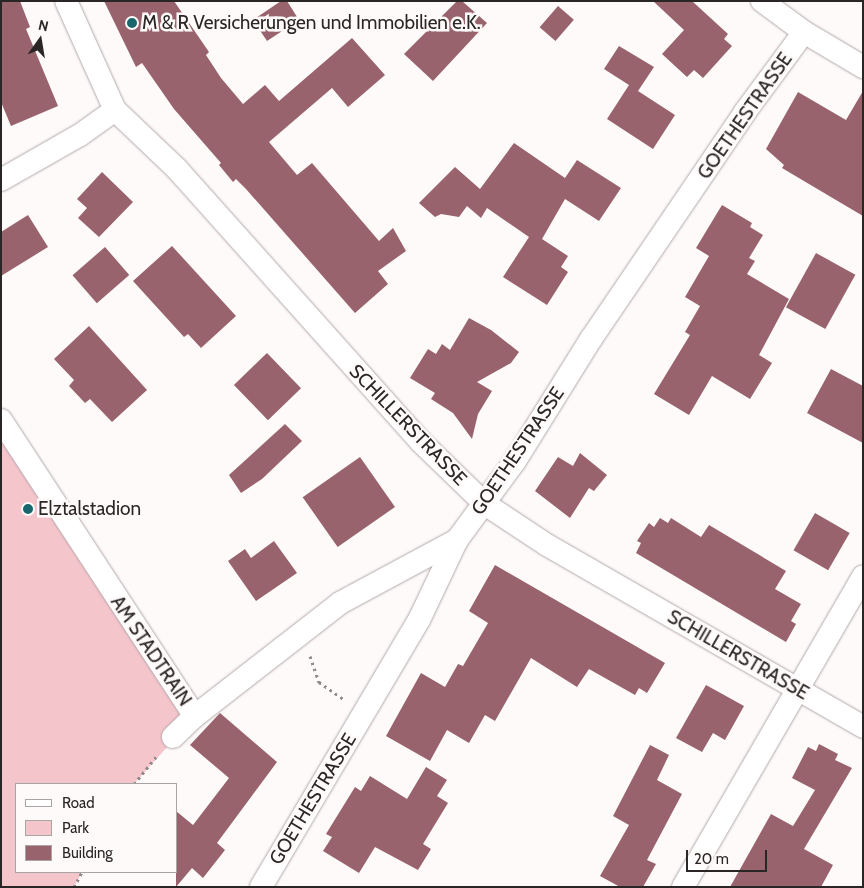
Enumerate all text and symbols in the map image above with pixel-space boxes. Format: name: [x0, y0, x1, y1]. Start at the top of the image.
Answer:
place label: M & R Versicherungen und Immobilien e.K.: [142, 12, 481, 34]
north arrow: [15, 15, 65, 65]
text: N: [37, 16, 50, 35]
marker: M & R Versicherungen und Immobilien e.K.: [126, 17, 138, 29]
street label: GOETHESTRASSE: [693, 48, 797, 184]
street label: SCHILLERSTRASSE: [345, 360, 471, 490]
street label: GOETHESTRASSE: [467, 383, 569, 519]
place label: Elztalstadion: [38, 498, 141, 520]
marker: Elztalstadion: [22, 503, 34, 515]
street label: AM STADTRAIN: [106, 592, 196, 710]
street label: SCHILLERSTRASSE: [663, 605, 813, 705]
street label: GOETHESTRASSE: [265, 729, 361, 869]
legend: [15, 783, 178, 873]
text: Road: [62, 794, 95, 812]
text: Park: [62, 819, 89, 837]
scale bar: [689, 840, 770, 872]
text: Building: [62, 844, 113, 862]
text: 20 m: [694, 850, 729, 868]

